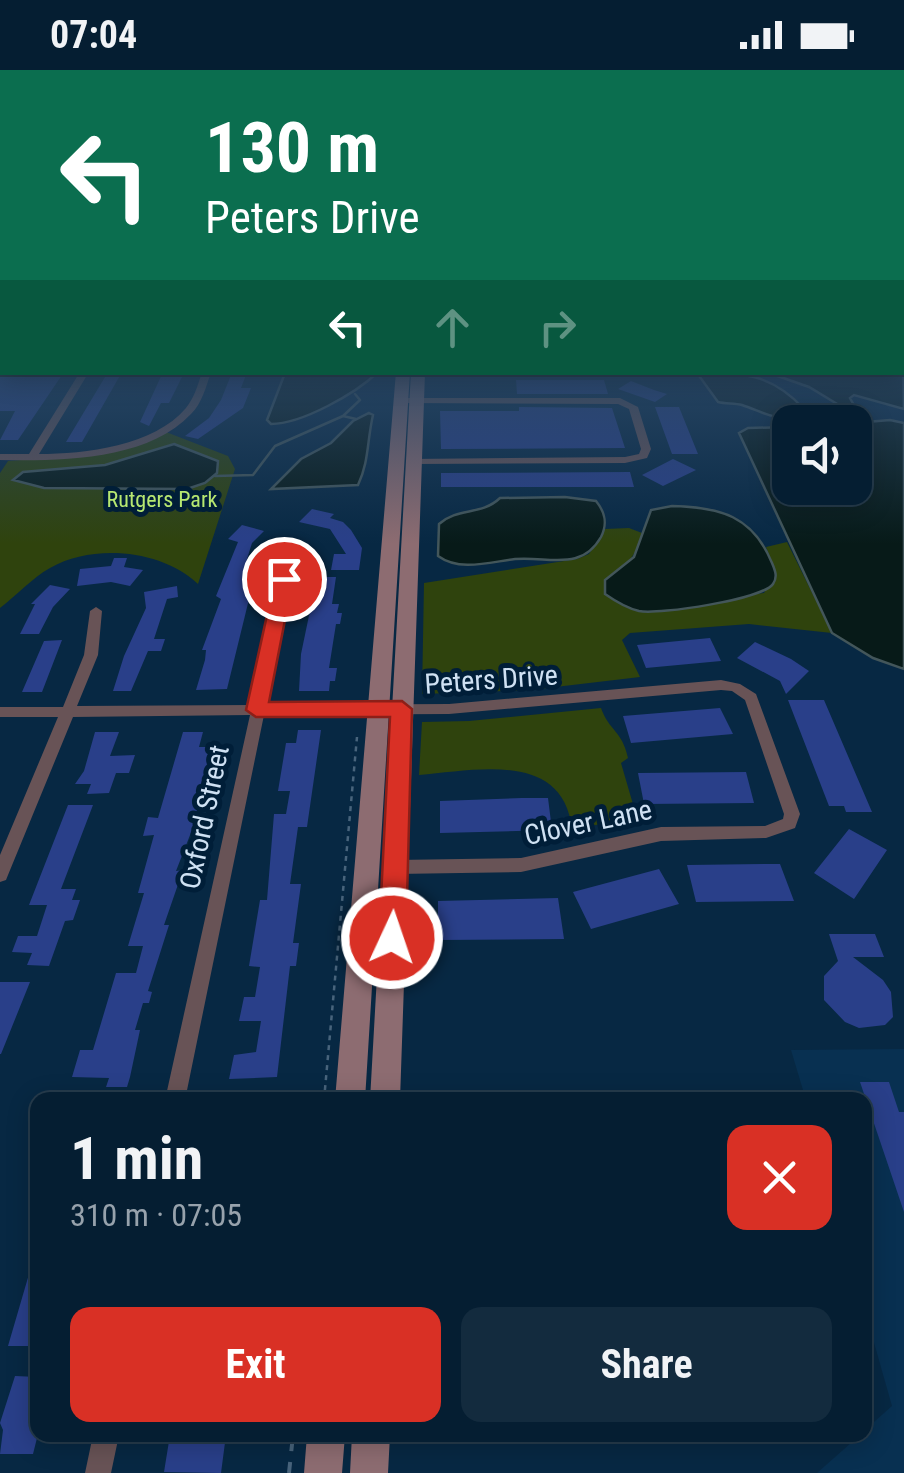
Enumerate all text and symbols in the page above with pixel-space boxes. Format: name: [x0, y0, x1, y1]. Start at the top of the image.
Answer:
text: 07:04: [50, 13, 137, 57]
text: 130 m: [205, 107, 379, 189]
icon: left: [40, 110, 170, 240]
text: Peters Drive: [205, 191, 420, 244]
icon: left: [320, 300, 375, 355]
icon: ahead: [425, 300, 480, 355]
icon: right: [530, 300, 585, 355]
map controls: [772, 405, 872, 505]
button: sound: [772, 405, 872, 505]
park label: Rutgers Park: [107, 487, 218, 512]
pin: [242, 537, 327, 622]
icon: arrive: [257, 552, 312, 607]
street label: Peters Drive: [423, 658, 559, 701]
street label: Oxford Street: [173, 742, 236, 892]
street label: Clover Lane: [521, 793, 655, 852]
position arrow: [340, 886, 444, 990]
text: 1 min: [70, 1123, 203, 1194]
button: close: [727, 1125, 832, 1230]
text: 310 m · 07:05: [70, 1196, 242, 1234]
button: Exit: [70, 1307, 441, 1422]
button: Share: [461, 1307, 832, 1422]

